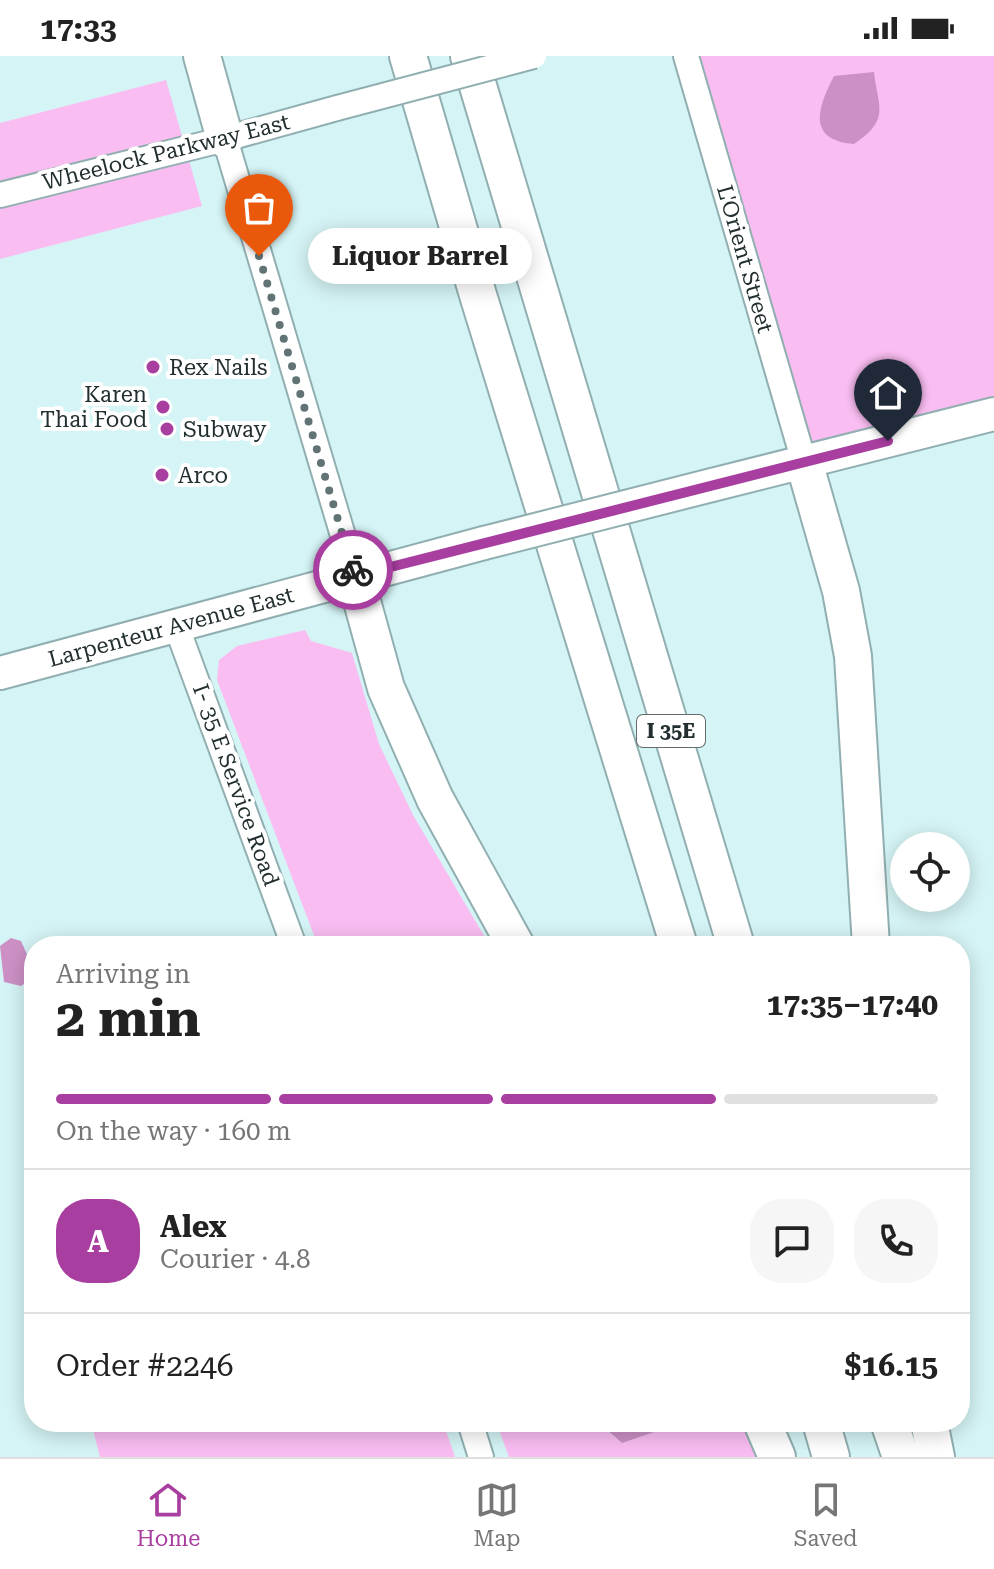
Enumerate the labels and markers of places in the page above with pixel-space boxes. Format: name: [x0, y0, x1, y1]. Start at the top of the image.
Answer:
pin: [225, 174, 293, 256]
callout: Liquor Barrel: [307, 228, 531, 284]
place label: Rex Nails: [169, 355, 268, 380]
marker: Rex Nails: [144, 358, 162, 376]
pin: [854, 359, 922, 441]
place label: Karen Thai Food: [40, 382, 147, 432]
marker: Karen Thai Food: [154, 398, 172, 416]
place label: Subway: [183, 417, 266, 442]
marker: Subway: [158, 420, 176, 438]
place label: Arco: [178, 463, 228, 488]
marker: Arco: [153, 466, 171, 484]

